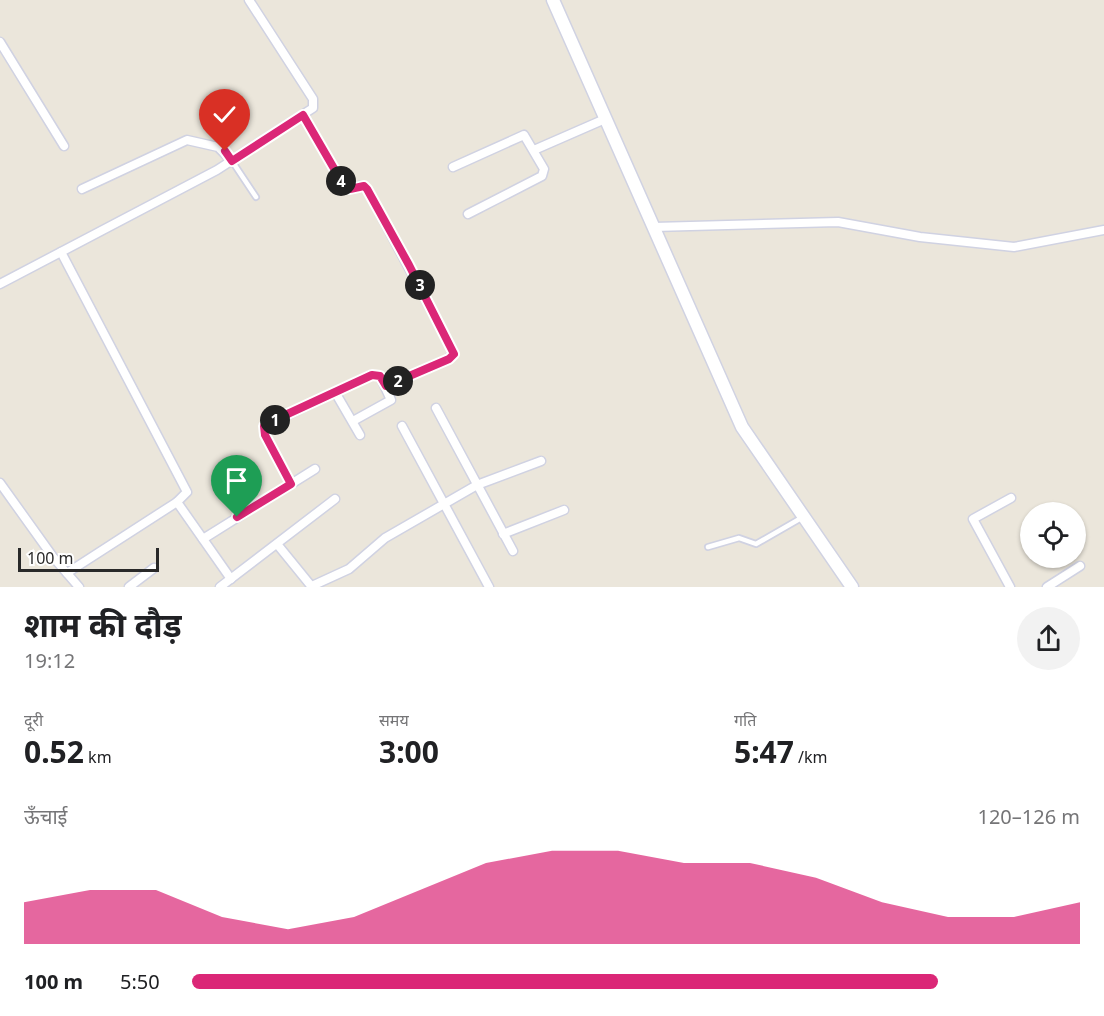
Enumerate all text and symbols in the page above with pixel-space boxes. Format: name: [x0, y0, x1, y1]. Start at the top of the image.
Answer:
pin: [199, 89, 250, 151]
icon: check: [208, 98, 241, 131]
pin: 4: [326, 166, 356, 196]
text: 4: [336, 170, 346, 192]
pin: 3: [405, 270, 435, 300]
text: 3: [415, 274, 425, 296]
pin: 2: [383, 366, 413, 396]
text: 2: [393, 370, 403, 392]
pin: 1: [260, 405, 290, 435]
text: 1: [270, 409, 280, 431]
pin: [211, 455, 262, 517]
icon: arrive: [220, 464, 253, 497]
map controls: [1020, 502, 1086, 568]
button: locate: [1020, 502, 1086, 568]
scale bar: [18, 545, 159, 572]
text: 100 m: [27, 547, 74, 569]
text: शाम की दौड़: [24, 602, 182, 647]
button: share: [1017, 607, 1080, 670]
text: 19:12: [24, 647, 75, 674]
text: दूरी: [24, 709, 43, 731]
text: समय: [379, 709, 409, 731]
text: गति: [734, 709, 756, 731]
text: 0.52: [24, 731, 84, 772]
text: 3:00: [379, 731, 439, 772]
text: 5:47: [734, 731, 794, 772]
text: km: [84, 746, 112, 768]
text: /km: [794, 746, 828, 768]
text: ऊँचाई: [24, 803, 67, 830]
text: 120–126 m: [977, 803, 1080, 830]
text: 100 m: [24, 968, 83, 995]
text: 5:50: [120, 968, 160, 995]

